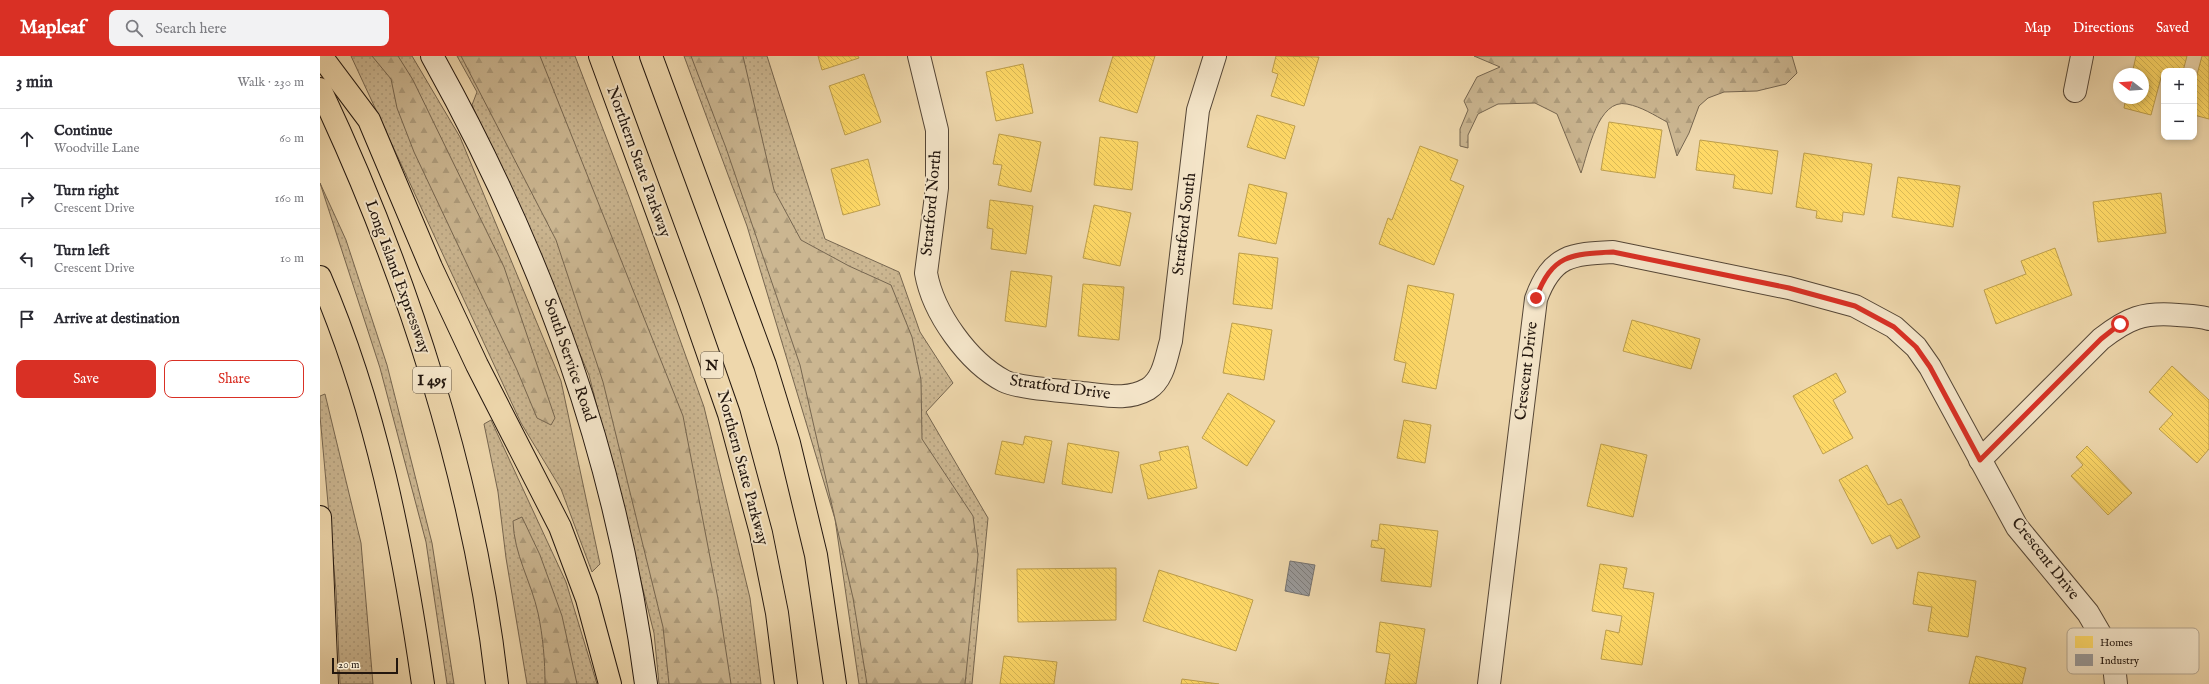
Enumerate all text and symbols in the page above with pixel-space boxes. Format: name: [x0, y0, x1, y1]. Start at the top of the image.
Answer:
search box: [109, 10, 389, 46]
text: Mapleaf: [20, 16, 85, 40]
icon: search: [123, 17, 145, 39]
text: Search here: [155, 19, 227, 38]
text: Map: [2024, 19, 2051, 37]
text: Directions: [2073, 19, 2134, 37]
text: Saved: [2156, 19, 2189, 37]
north arrow: [2113, 68, 2149, 104]
map controls: [2161, 68, 2197, 140]
button: +: [2161, 68, 2197, 104]
text: 3 min: [16, 72, 53, 93]
text: Walk · 230 m: [238, 74, 304, 91]
street label: Northern State Parkway: [601, 84, 675, 240]
button: −: [2161, 104, 2197, 140]
text: Continue: [54, 121, 112, 140]
icon: ahead: [16, 128, 38, 150]
text: 60 m: [279, 130, 304, 147]
text: Woodville Lane: [54, 140, 139, 157]
street label: Stratford North: [917, 149, 947, 257]
street label: Stratford South: [1169, 171, 1201, 276]
text: Turn right: [54, 181, 119, 200]
icon: right: [16, 188, 38, 210]
text: 160 m: [274, 190, 304, 207]
street label: Long Island Expressway: [360, 197, 434, 357]
text: Crescent Drive: [54, 200, 135, 217]
text: Turn left: [54, 241, 110, 260]
icon: left: [16, 248, 38, 270]
text: 10 m: [280, 250, 304, 267]
text: Crescent Drive: [54, 260, 135, 277]
route end: [1527, 289, 1545, 307]
street label: South Service Road: [539, 296, 600, 425]
icon: arrive: [16, 308, 38, 330]
text: Arrive at destination: [54, 309, 180, 328]
route start: [2111, 315, 2129, 333]
street label: Crescent Drive: [1511, 321, 1543, 421]
road number: N: [701, 352, 723, 378]
button: Save: [16, 360, 156, 398]
button: Share: [164, 360, 304, 398]
road number: I 495: [413, 367, 451, 393]
street label: Stratford Drive: [1008, 371, 1112, 405]
street label: Northern State Parkway: [712, 388, 772, 548]
street label: Crescent Drive: [2007, 514, 2083, 604]
legend: [2067, 628, 2199, 674]
text: Homes: [2100, 636, 2133, 650]
text: Industry: [2100, 654, 2140, 668]
scale bar: [332, 656, 398, 675]
text: 20 m: [338, 658, 359, 672]

